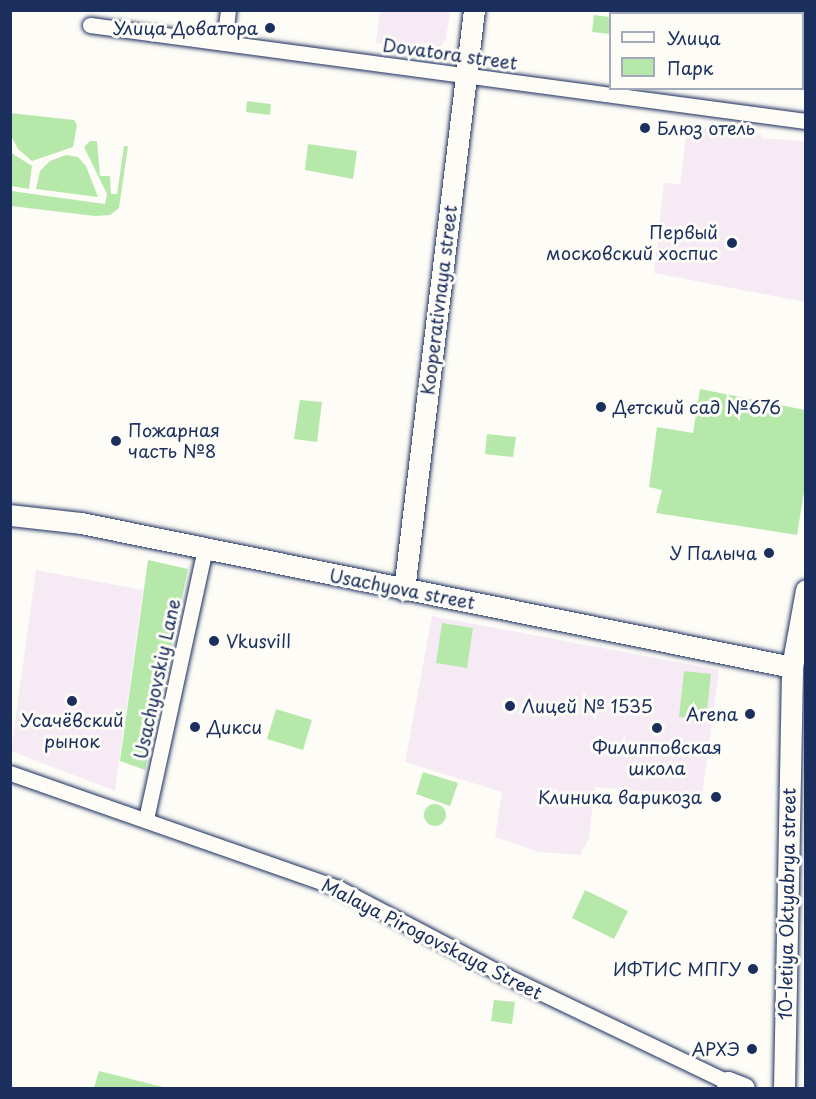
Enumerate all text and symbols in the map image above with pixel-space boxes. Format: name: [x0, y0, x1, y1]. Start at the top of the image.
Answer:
legend: [609, 12, 804, 90]
place label: Улица Доватора: [112, 17, 258, 39]
marker: Улица Доватора: [263, 21, 277, 35]
text: Улица: [667, 24, 721, 51]
street label: Dovatora street: [381, 34, 519, 74]
text: Парк: [667, 54, 713, 81]
place label: Блюз отель: [657, 117, 755, 139]
marker: Блюз отель: [638, 121, 652, 135]
street label: Kooperativnaya street: [417, 204, 461, 396]
place label: Первый московский хоспис: [546, 222, 718, 264]
marker: Первый московский хоспис: [723, 234, 741, 252]
place label: Детский сад №676: [613, 396, 782, 418]
marker: Детский сад №676: [594, 400, 608, 414]
place label: Пожарная часть №8: [128, 420, 220, 462]
marker: Пожарная часть №8: [109, 434, 123, 448]
place label: У Палыча: [668, 542, 757, 564]
marker: У Палыча: [762, 546, 776, 560]
street label: Usachyova street: [327, 564, 477, 614]
street label: Usachyovskiy Lane: [129, 597, 185, 761]
place label: Vkusvill: [226, 630, 291, 652]
marker: Vkusvill: [207, 634, 221, 648]
marker: Усачёвский рынок: [65, 694, 79, 708]
place label: Лицей № 1535: [522, 695, 653, 717]
marker: Лицей № 1535: [503, 699, 517, 713]
place label: Arena: [686, 703, 738, 725]
marker: Arena: [743, 707, 757, 721]
place label: Усачёвский рынок: [20, 710, 124, 752]
place label: Дикси: [207, 716, 262, 738]
marker: Дикси: [188, 720, 202, 734]
marker: Филипповская школа: [650, 721, 664, 735]
place label: Филипповская школа: [592, 737, 722, 780]
place label: Клиника варикоза: [536, 786, 702, 808]
street label: 10-letiya Oktyabrya street: [774, 787, 800, 1021]
marker: Клиника варикоза: [707, 788, 725, 806]
street label: Malaya Pirogovskaya Street: [317, 874, 547, 1004]
place label: ИФТИС МПГУ: [613, 958, 741, 980]
marker: ИФТИС МПГУ: [746, 962, 760, 976]
place label: АРХЭ: [691, 1038, 740, 1060]
marker: АРХЭ: [745, 1042, 759, 1056]

